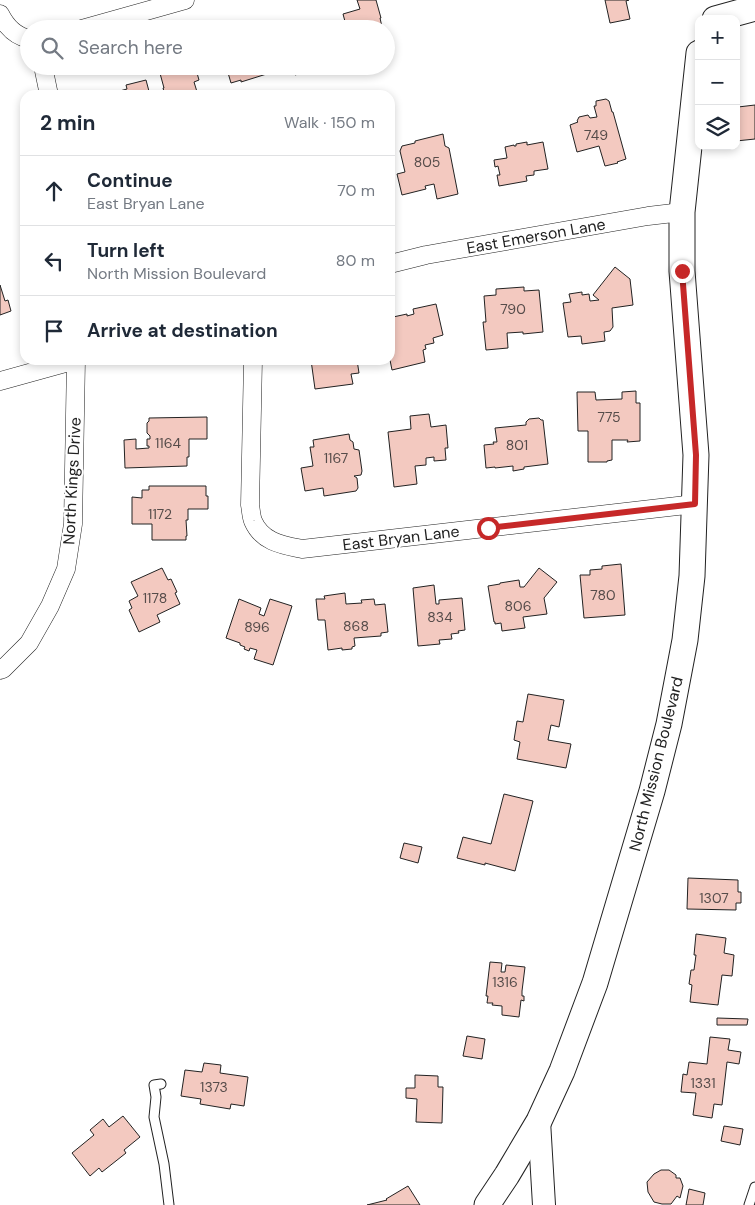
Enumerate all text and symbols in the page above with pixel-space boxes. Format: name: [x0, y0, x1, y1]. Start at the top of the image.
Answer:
map controls: [695, 15, 740, 150]
button: +: [695, 15, 740, 60]
search box: [20, 20, 395, 75]
icon: search: [38, 34, 66, 62]
text: Search here: [78, 35, 183, 60]
button: −: [695, 60, 740, 105]
button: layers: [695, 105, 740, 150]
text: 2 min: [40, 109, 96, 137]
text: Walk · 150 m: [284, 112, 375, 133]
house number: 749: [584, 126, 608, 144]
house number: 805: [414, 153, 440, 171]
text: Continue: [87, 168, 173, 193]
icon: ahead: [40, 177, 68, 205]
text: 70 m: [337, 180, 375, 201]
text: East Bryan Lane: [87, 193, 204, 214]
street label: East Emerson Lane: [465, 213, 607, 259]
text: Turn left: [87, 238, 165, 263]
icon: left: [40, 247, 68, 275]
text: 80 m: [336, 250, 375, 271]
route end: [671, 260, 694, 283]
text: North Mission Boulevard: [87, 263, 266, 284]
house number: 790: [500, 300, 526, 318]
icon: arrive: [40, 317, 68, 345]
text: Arrive at destination: [87, 318, 278, 343]
house number: 775: [597, 408, 621, 426]
street label: North Kings Drive: [58, 417, 86, 545]
house number: 1164: [155, 434, 182, 452]
house number: 801: [506, 436, 528, 454]
house number: 1167: [324, 449, 348, 467]
house number: 1172: [148, 505, 172, 523]
route start: [477, 517, 500, 540]
street label: East Bryan Lane: [341, 520, 461, 556]
house number: 780: [590, 586, 616, 604]
house number: 1178: [143, 589, 167, 607]
house number: 806: [505, 597, 531, 615]
house number: 834: [427, 608, 453, 626]
house number: 868: [343, 617, 369, 635]
house number: 896: [244, 618, 270, 636]
street label: North Mission Boulevard: [624, 674, 688, 854]
house number: 1307: [699, 889, 729, 907]
house number: 1316: [492, 973, 518, 991]
house number: 1331: [690, 1074, 716, 1092]
house number: 1373: [200, 1078, 228, 1096]

